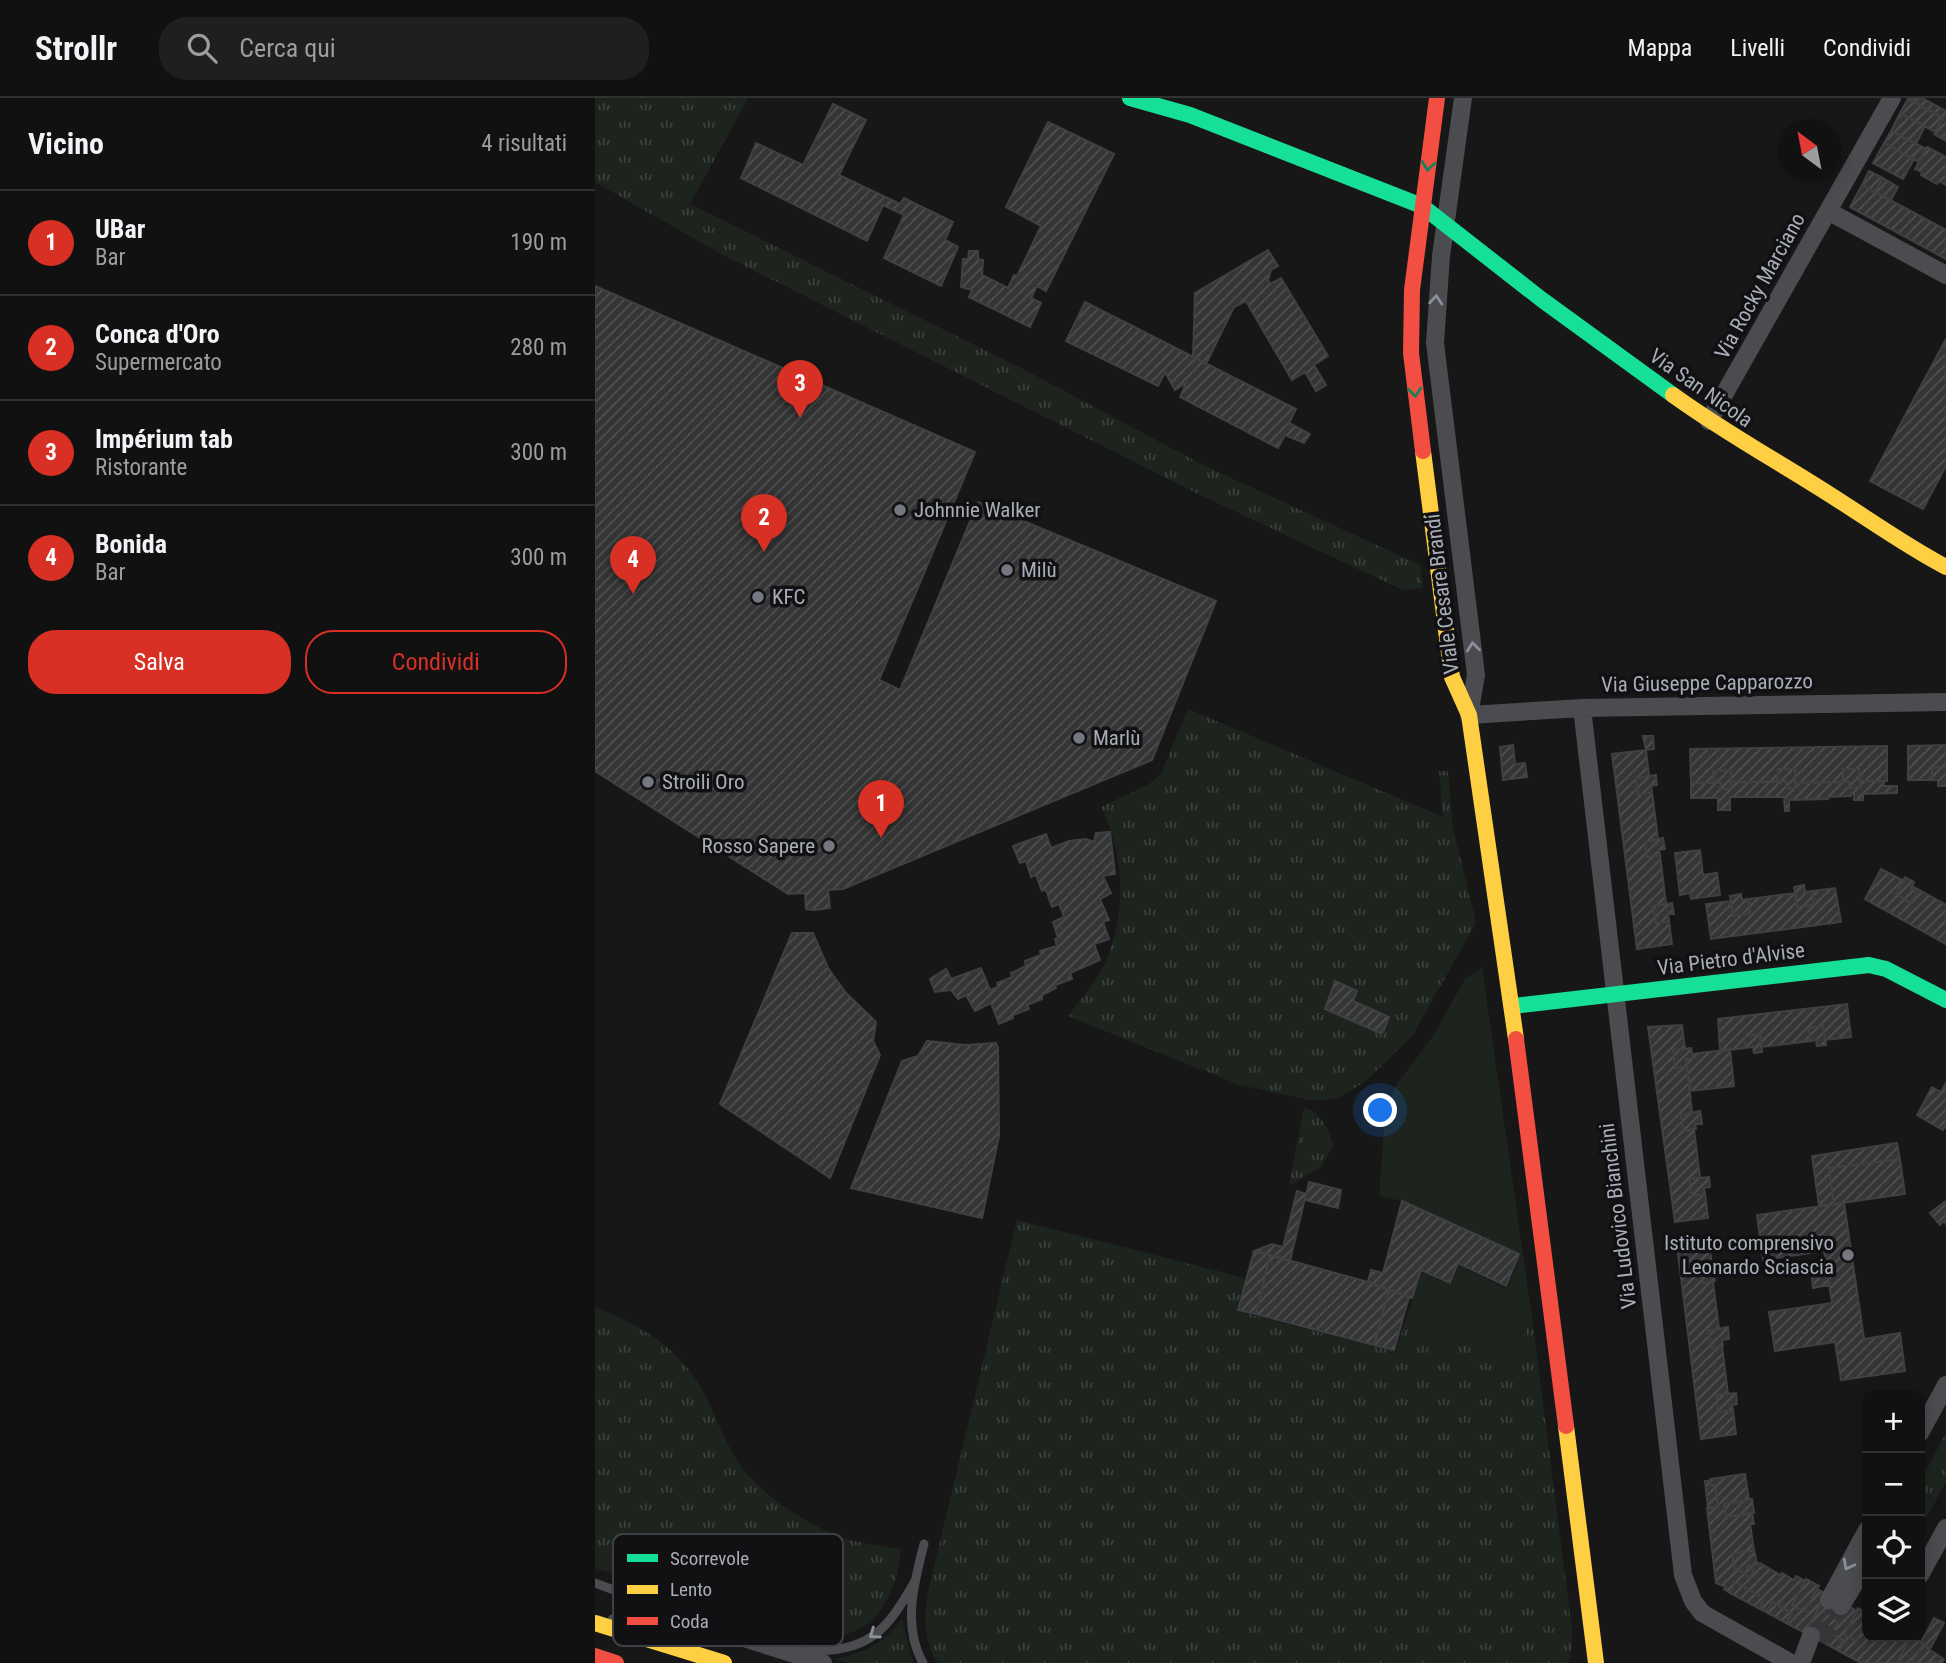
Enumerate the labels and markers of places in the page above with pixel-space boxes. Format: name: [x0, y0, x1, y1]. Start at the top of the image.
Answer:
pin: 3: [777, 360, 823, 418]
pin: 2: [741, 494, 787, 552]
place label: Johnnie Walker: [914, 498, 1041, 522]
marker: Johnnie Walker: [892, 502, 908, 518]
pin: 4: [610, 536, 656, 594]
place label: Milù: [1021, 558, 1057, 582]
marker: Milù: [999, 562, 1015, 578]
place label: KFC: [772, 585, 805, 609]
marker: KFC: [750, 589, 766, 605]
place label: Marlù: [1093, 726, 1140, 750]
marker: Marlù: [1071, 730, 1087, 746]
place label: Stroili Oro: [662, 770, 744, 794]
marker: Stroili Oro: [640, 774, 656, 790]
pin: 1: [858, 780, 904, 838]
place label: Rosso Sapere: [702, 834, 815, 858]
marker: Rosso Sapere: [821, 838, 837, 854]
place label: Istituto comprensivo Leonardo Sciascia: [1664, 1231, 1834, 1279]
marker: Istituto comprensivo Leonardo Sciascia: [1840, 1247, 1856, 1263]

